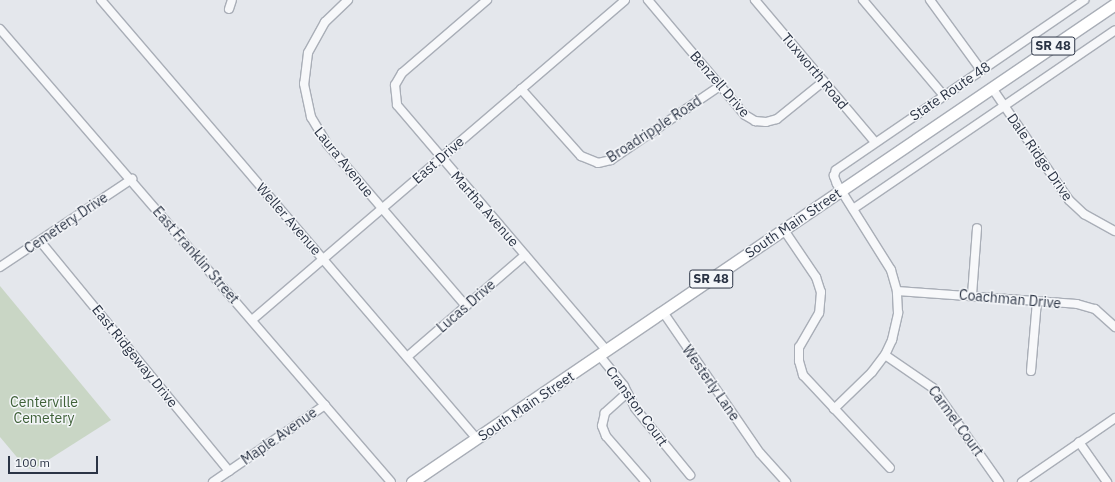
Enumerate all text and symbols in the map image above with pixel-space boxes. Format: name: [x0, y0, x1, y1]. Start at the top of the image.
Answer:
street label: Tuxworth Road: [778, 29, 852, 113]
road number: SR 48: [1031, 35, 1075, 57]
street label: Benzell Drive: [687, 47, 753, 121]
street label: State Route 48: [907, 58, 993, 124]
street label: Broadripple Road: [604, 92, 704, 166]
street label: Dale Ridge Drive: [1004, 110, 1076, 204]
street label: Laura Avenue: [311, 124, 377, 200]
street label: East Drive: [409, 133, 467, 187]
street label: Martha Avenue: [448, 168, 522, 250]
street label: Weller Avenue: [253, 179, 325, 259]
street label: South Main Street: [742, 185, 844, 261]
street label: Cemetery Drive: [21, 189, 111, 257]
street label: East Franklin Street: [149, 203, 243, 307]
road number: SR 48: [689, 268, 733, 290]
street label: Lucas Drive: [433, 276, 499, 336]
street label: Coachman Drive: [958, 286, 1062, 312]
street label: East Ridgeway Drive: [89, 301, 181, 411]
street label: Westerly Lane: [679, 342, 743, 424]
street label: Cranston Court: [602, 363, 672, 449]
street label: South Main Street: [475, 368, 577, 444]
street label: Carmel Court: [925, 383, 987, 459]
park label: Centerville Cemetery: [10, 394, 78, 426]
street label: Maple Avenue: [238, 404, 320, 468]
scale bar: [10, 448, 100, 474]
text: 100 m: [15, 455, 50, 470]

